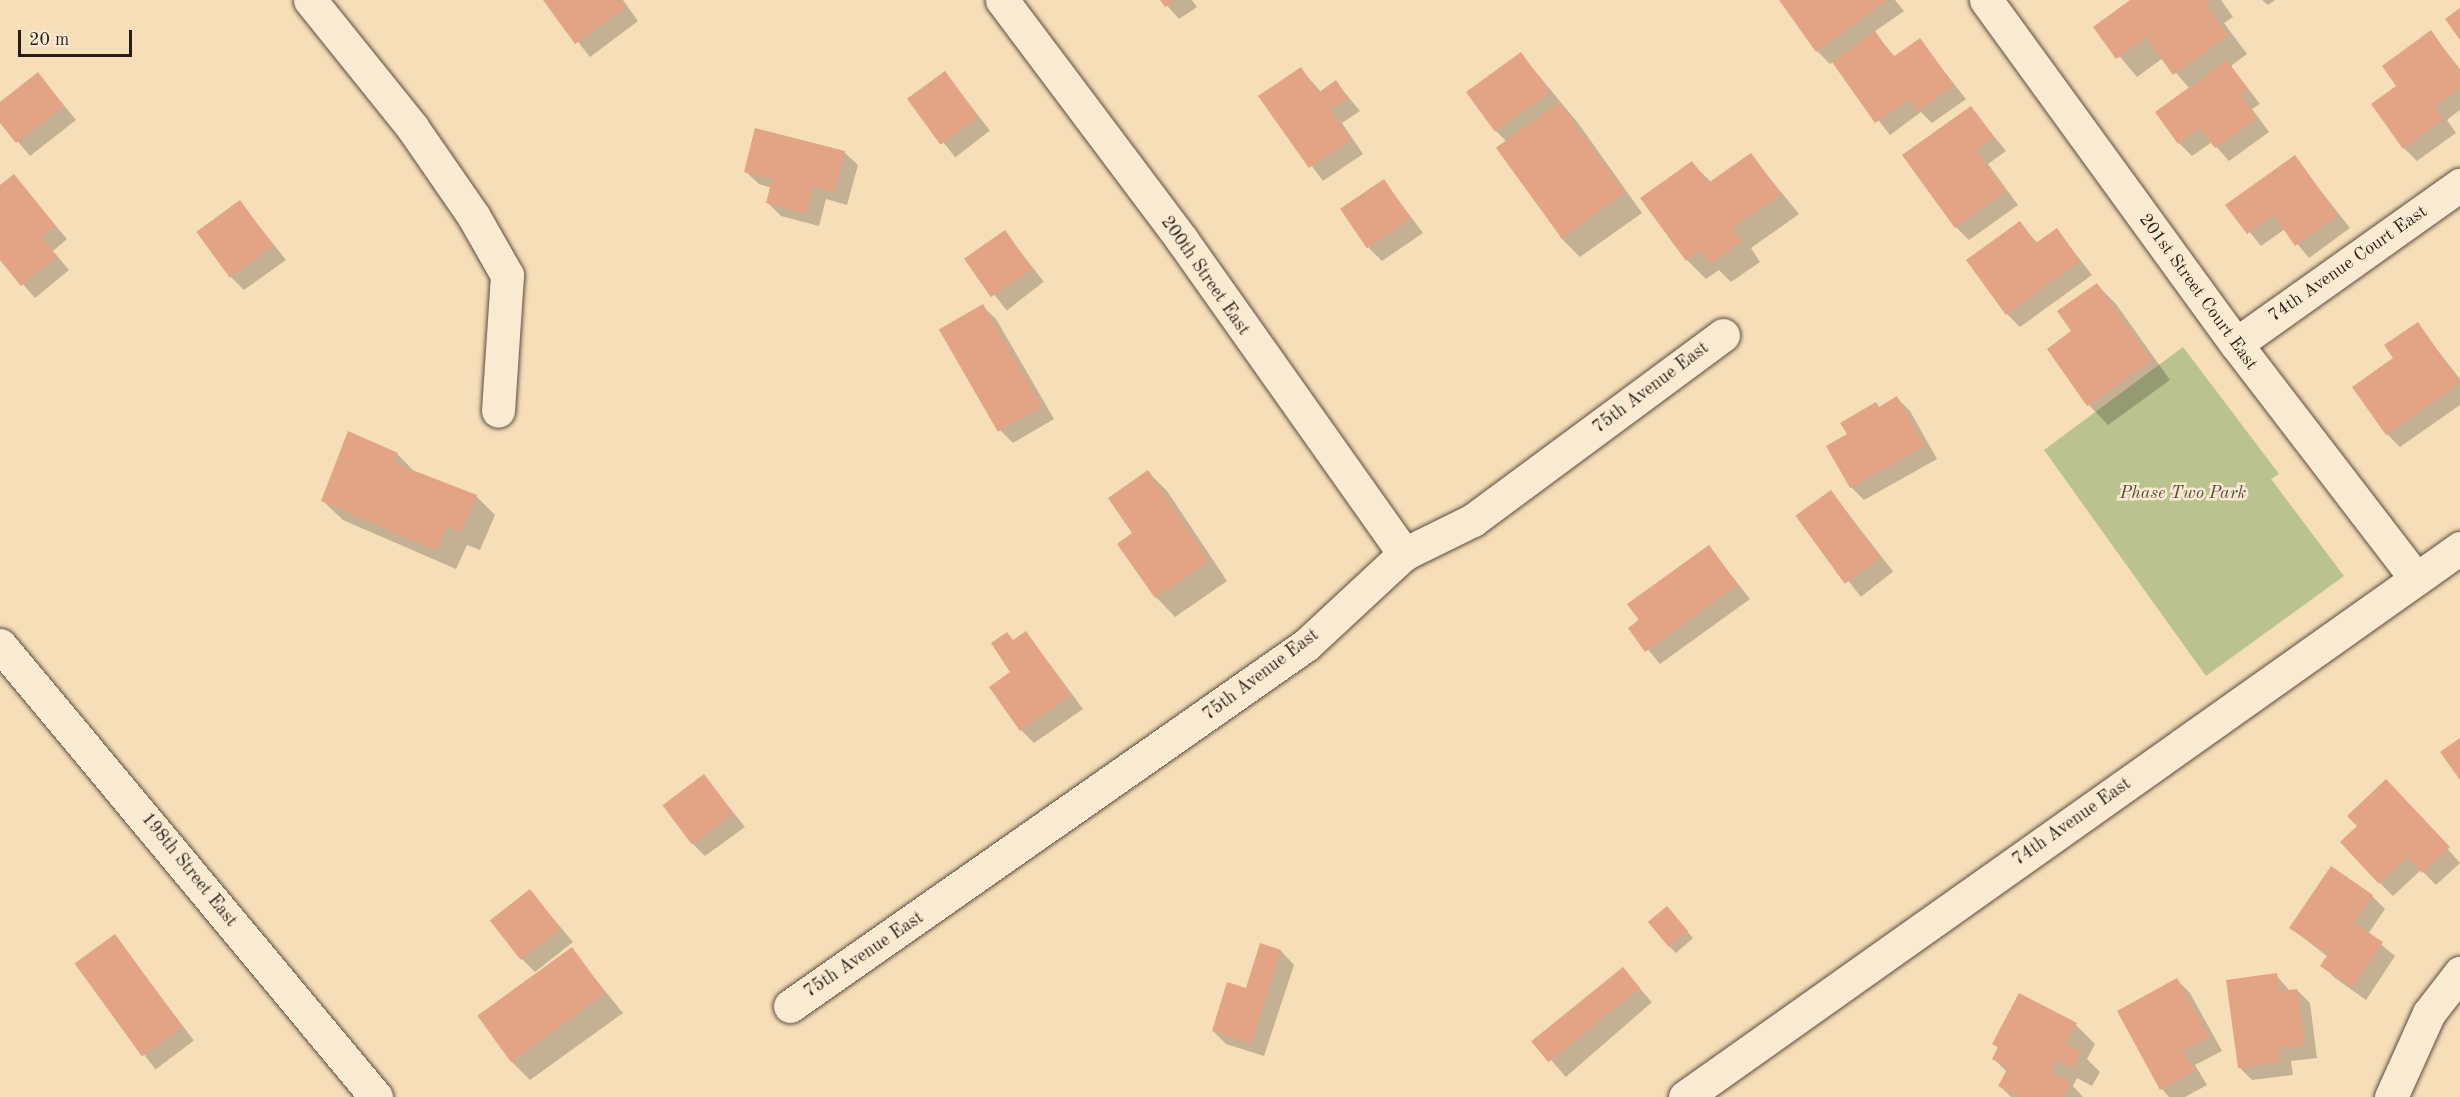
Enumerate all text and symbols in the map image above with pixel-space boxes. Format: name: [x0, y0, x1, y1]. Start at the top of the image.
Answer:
scale bar: [21, 18, 135, 56]
text: 20 m: [29, 31, 69, 49]
street label: 74th Avenue Court East: [2264, 201, 2432, 327]
street label: 201st Street Court East: [2134, 210, 2262, 374]
street label: 200th Street East: [1156, 212, 1254, 340]
street label: 75th Avenue East: [1589, 337, 1713, 439]
park label: Phase Two Park: [2120, 482, 2246, 504]
street label: 75th Avenue East: [1199, 624, 1323, 726]
street label: 74th Avenue East: [2009, 773, 2135, 871]
street label: 198th Street East: [136, 809, 242, 931]
street label: 75th Avenue East: [800, 907, 928, 1003]

